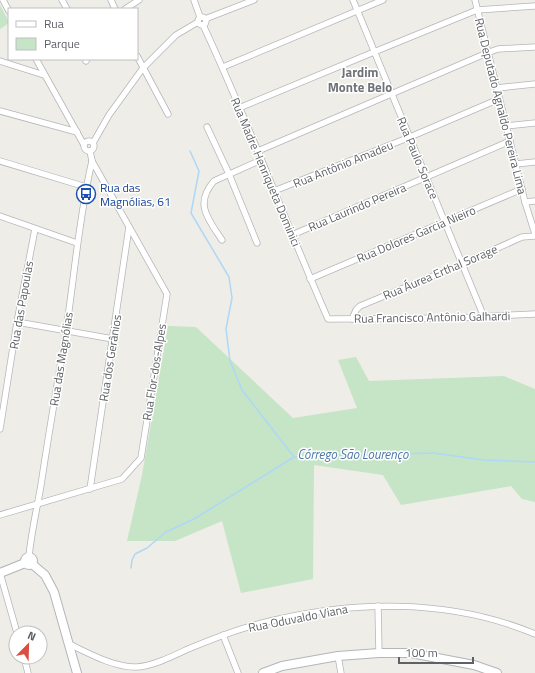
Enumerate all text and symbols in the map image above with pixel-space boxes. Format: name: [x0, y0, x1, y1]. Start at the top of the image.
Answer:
legend: [8, 8, 138, 60]
text: Rua: [44, 14, 64, 33]
street label: Rua Deputado Agnaldo Pereira Lima: [470, 16, 532, 196]
text: Parque: [44, 34, 80, 53]
district label: Jardim Monte Belo: [328, 62, 392, 97]
street label: Rua Madre Henriqueta Dominici: [226, 95, 306, 249]
street label: Rua Paulo Sorace: [392, 114, 444, 202]
street label: Rua Antônio Amadeu: [290, 135, 396, 193]
place label: Rua das Magnólias, 61: [100, 178, 171, 211]
street label: Rua Laurindo Pereira: [305, 178, 409, 236]
bus stop icon: Rua das Magnólias, 61: [75, 183, 97, 205]
street label: Rua Dolores Garcia Nieiro: [354, 200, 478, 268]
street label: Rua Áurea Erthal Sorage: [380, 239, 500, 305]
street label: Rua das Papoulas: [4, 259, 38, 351]
street label: Rua Francisco Antônio Galhardi: [354, 306, 510, 328]
street label: Rua das Magnólias: [44, 310, 78, 407]
street label: Rua dos Gerânios: [94, 313, 126, 403]
street label: Rua Flor-dos-Alpes: [137, 322, 171, 422]
water label: Córrego São Lourenço: [298, 444, 409, 464]
street label: Rua Oduvaldo Viana: [247, 599, 349, 637]
north arrow: [8, 625, 48, 665]
text: N: [25, 627, 39, 645]
scale bar: [399, 639, 473, 665]
text: 100 m: [405, 643, 438, 662]

